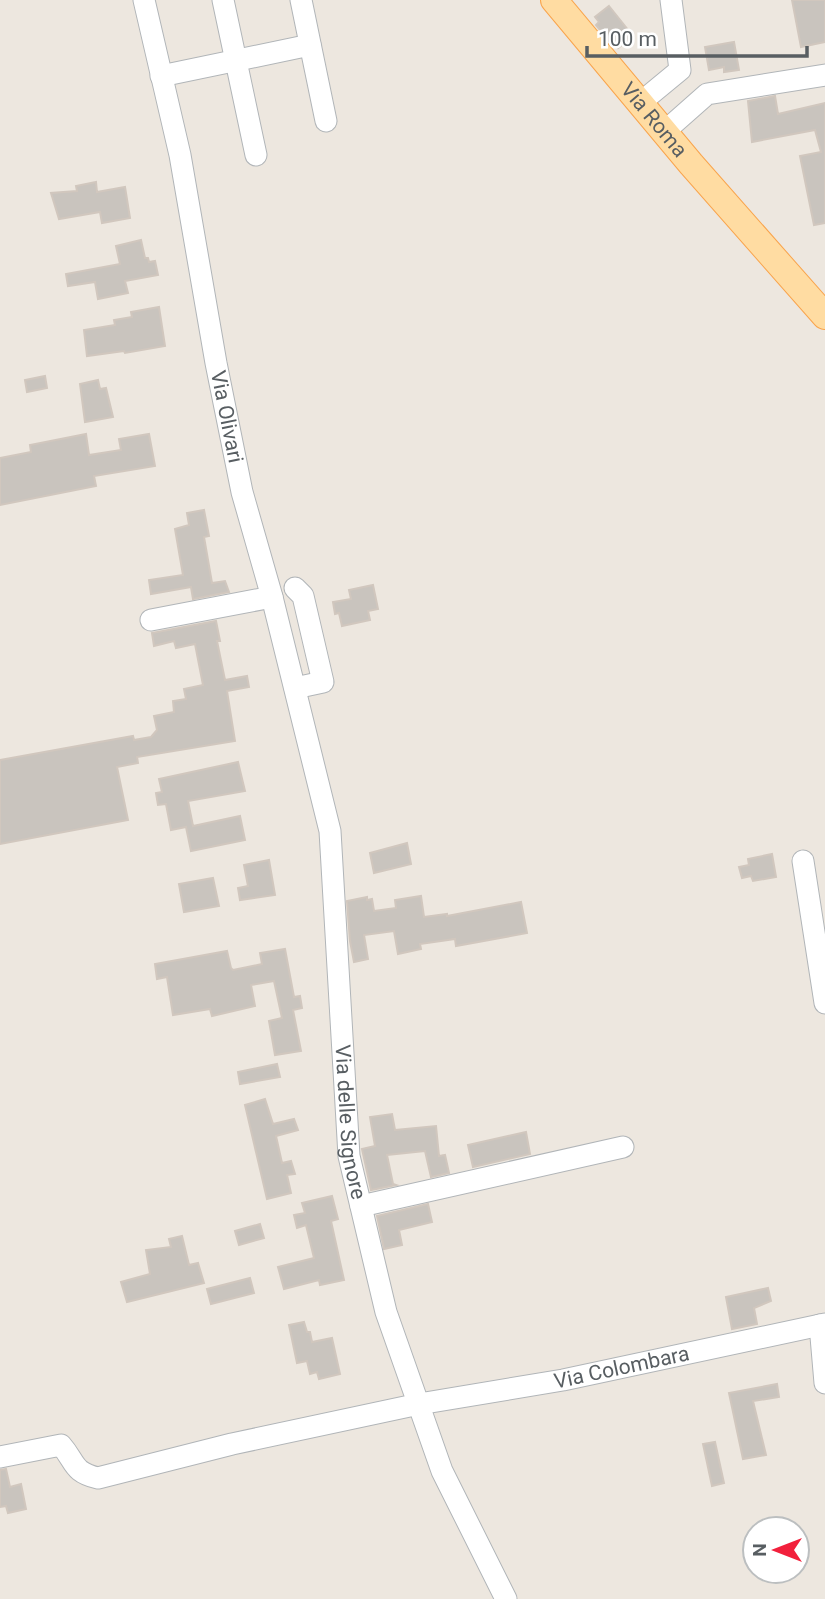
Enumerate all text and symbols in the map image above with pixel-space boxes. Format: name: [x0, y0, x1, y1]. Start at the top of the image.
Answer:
scale bar: [587, 14, 808, 58]
text: 100 m: [598, 27, 657, 51]
street label: Via Roma: [616, 78, 692, 162]
street label: Via Olivari: [206, 368, 248, 465]
street label: Via delle Signore: [331, 1044, 371, 1202]
street label: Via Colombara: [552, 1341, 691, 1393]
north arrow: [741, 1515, 811, 1585]
text: N: [748, 1543, 771, 1557]

